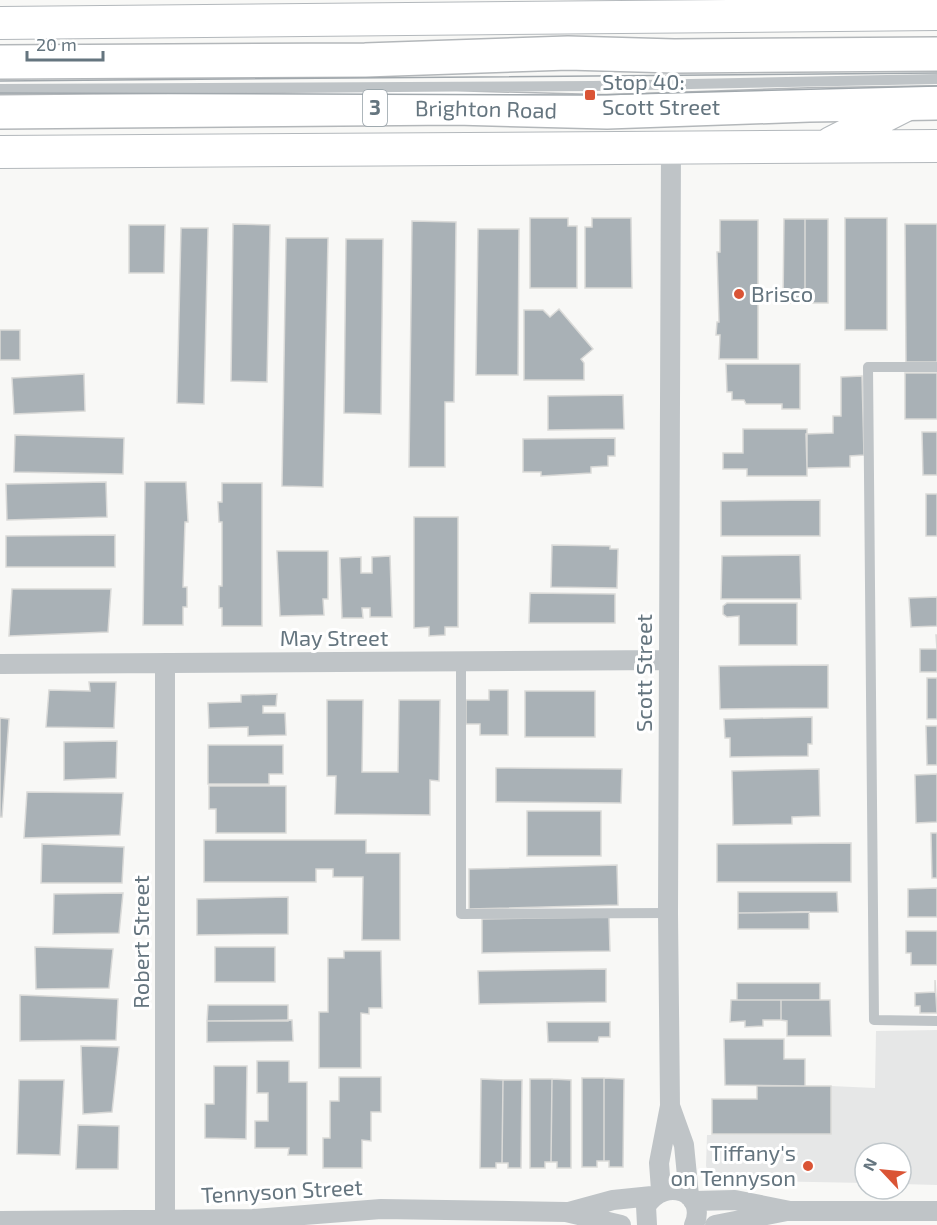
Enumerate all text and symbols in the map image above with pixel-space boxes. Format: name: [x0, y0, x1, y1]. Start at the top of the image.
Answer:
scale bar: [27, 24, 104, 62]
text: 20 m: [36, 33, 77, 55]
place label: Stop 40: Scott Street: [602, 68, 720, 119]
marker: Stop 40: Scott Street: [583, 88, 597, 102]
road number: 3: [363, 90, 387, 126]
street label: Brighton Road: [415, 94, 557, 123]
place label: Brisco: [751, 280, 813, 306]
marker: Brisco: [732, 287, 746, 301]
street label: Scott Street: [630, 614, 656, 732]
street label: May Street: [280, 624, 388, 650]
street label: Robert Street: [127, 875, 153, 1009]
place label: Tiffany's on Tennyson: [671, 1139, 796, 1190]
north arrow: [853, 1141, 913, 1201]
text: N: [858, 1155, 880, 1174]
marker: Tiffany's on Tennyson: [801, 1159, 815, 1173]
street label: Tennyson Street: [200, 1173, 363, 1207]

